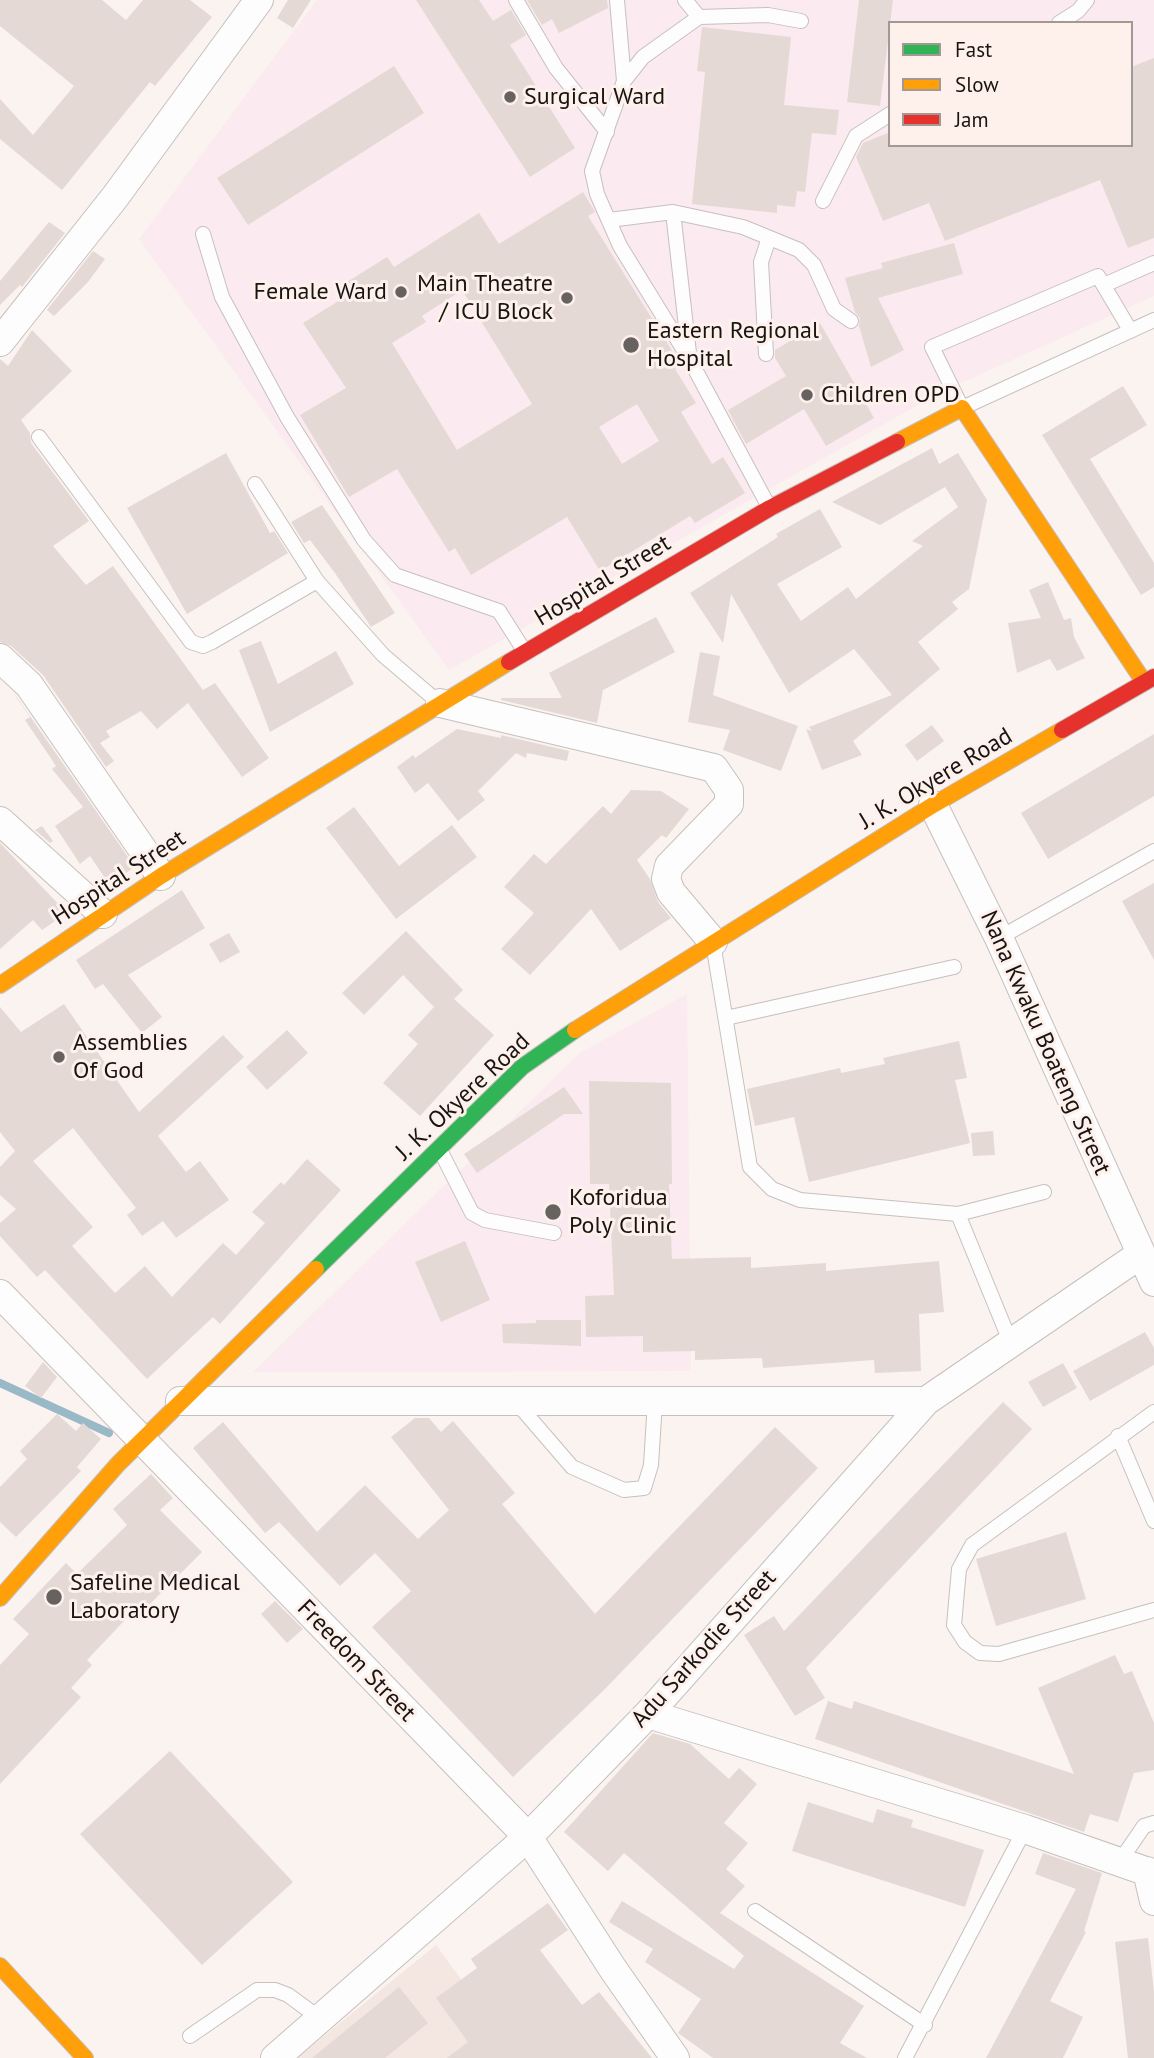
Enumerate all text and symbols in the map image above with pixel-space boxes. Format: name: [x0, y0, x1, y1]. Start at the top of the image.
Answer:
legend: [888, 21, 1133, 147]
text: Fast: [955, 36, 992, 63]
text: Slow: [955, 71, 999, 98]
place label: Surgical Ward: [524, 83, 665, 111]
marker: Surgical Ward: [502, 89, 518, 105]
text: Jam: [955, 106, 989, 133]
place label: Main Theatre / ICU Block: [417, 270, 553, 326]
place label: Female Ward: [254, 278, 387, 306]
marker: Female Ward: [393, 284, 409, 300]
marker: Main Theatre / ICU Block: [559, 290, 575, 306]
place label: Eastern Regional Hospital: [647, 317, 819, 373]
marker: Eastern Regional Hospital: [621, 335, 641, 355]
place label: Children OPD: [821, 381, 960, 409]
marker: Children OPD: [799, 387, 815, 403]
street label: Hospital Street: [530, 529, 676, 633]
street label: J. K. Okyere Road: [854, 722, 1018, 836]
street label: Hospital Street: [47, 824, 191, 932]
street label: Nana Kwaku Boateng Street: [974, 907, 1116, 1179]
street label: J. K. Okyere Road: [390, 1027, 536, 1167]
place label: Assemblies Of God: [73, 1029, 188, 1085]
marker: Assemblies Of God: [51, 1049, 67, 1065]
place label: Koforidua Poly Clinic: [569, 1184, 677, 1240]
marker: Koforidua Poly Clinic: [543, 1202, 563, 1222]
street label: Adu Sarkodie Street: [626, 1564, 782, 1734]
place label: Safeline Medical Laboratory: [70, 1569, 240, 1625]
marker: Safeline Medical Laboratory: [44, 1587, 64, 1607]
street label: Freedom Street: [291, 1594, 421, 1728]

